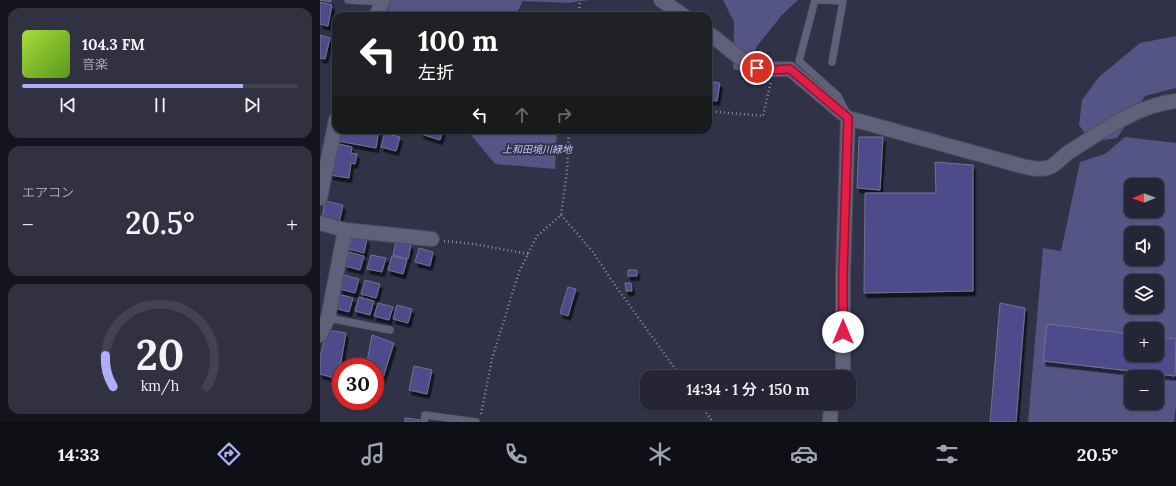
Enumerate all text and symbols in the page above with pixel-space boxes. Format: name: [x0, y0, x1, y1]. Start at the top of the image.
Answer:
text: 100 m: [418, 23, 498, 59]
icon: left: [352, 28, 404, 80]
text: 104.3 FM: [82, 35, 145, 54]
pin: [740, 51, 774, 85]
text: 音楽: [82, 56, 108, 73]
icon: arrive: [746, 57, 768, 79]
text: 左折: [418, 61, 454, 84]
icon: previous: [57, 94, 79, 116]
icon: pause: [149, 94, 171, 116]
icon: next: [241, 94, 263, 116]
icon: left: [469, 104, 491, 126]
icon: ahead: [511, 104, 533, 126]
icon: right: [553, 104, 575, 126]
park label: 上和田境川緑地: [502, 143, 573, 156]
north arrow: [1124, 178, 1164, 218]
map controls: [1124, 178, 1164, 410]
text: エアコン: [22, 184, 74, 201]
text: 20.5°: [125, 204, 195, 242]
text: −: [22, 210, 34, 238]
text: +: [286, 210, 298, 238]
button: sound: [1124, 226, 1164, 266]
button: layers: [1124, 274, 1164, 314]
position arrow: [822, 311, 864, 353]
button: +: [1124, 322, 1164, 362]
text: 20: [136, 328, 184, 381]
speed limit sign: 30: [332, 358, 384, 410]
button: −: [1124, 370, 1164, 410]
text: km/h: [141, 377, 180, 396]
text: 14:34 · 1 分 · 150 m: [686, 380, 810, 399]
icon: directions: [215, 440, 243, 468]
icon: music: [359, 440, 387, 468]
icon: phone: [502, 440, 530, 468]
icon: climate: [646, 440, 674, 468]
icon: car: [790, 440, 818, 468]
icon: filters: [933, 440, 961, 468]
text: 14:33: [58, 443, 100, 466]
text: 20.5°: [1077, 443, 1118, 466]

